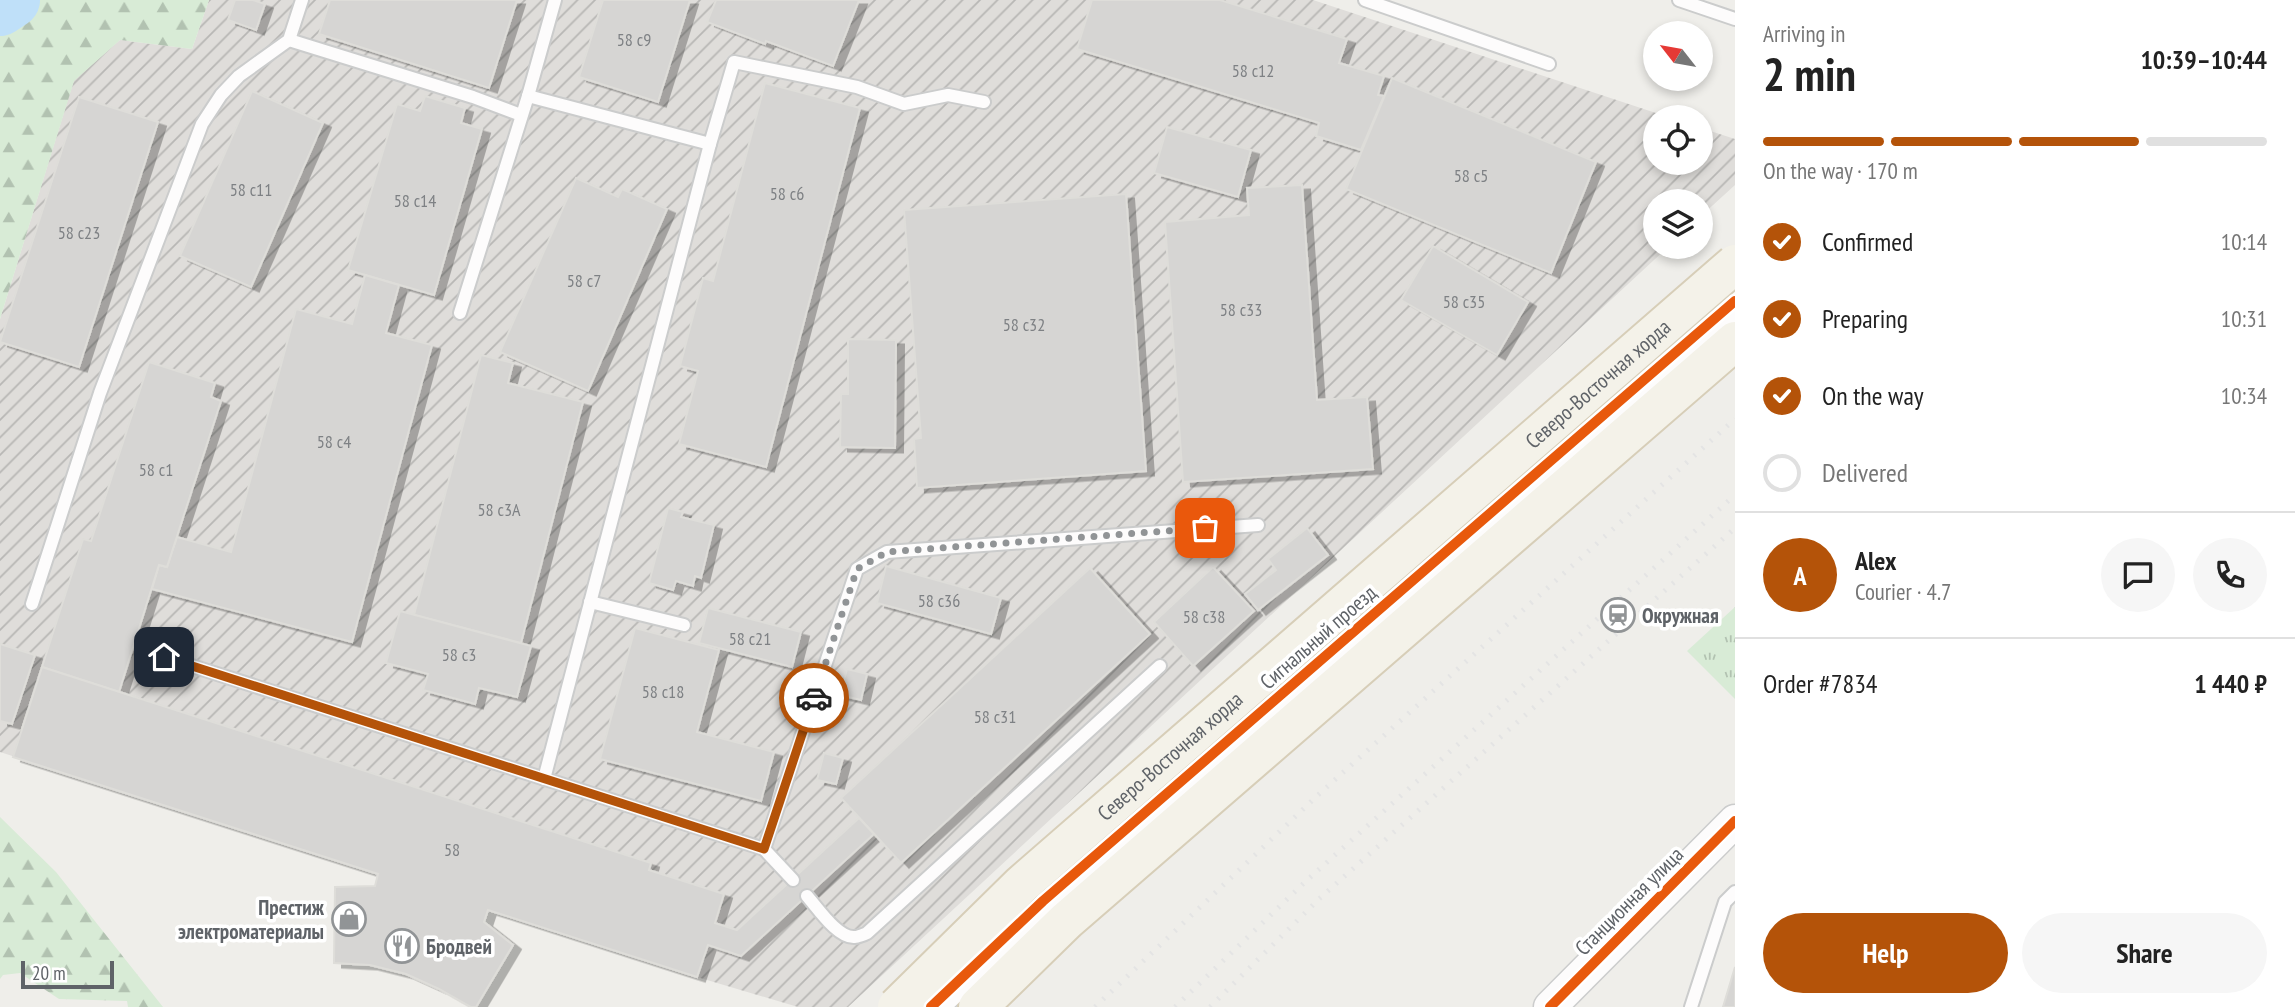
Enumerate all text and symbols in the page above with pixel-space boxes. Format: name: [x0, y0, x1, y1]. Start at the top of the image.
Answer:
text: Arriving in: [1763, 19, 1845, 48]
north arrow: [1643, 21, 1713, 91]
map controls: [1643, 21, 1713, 259]
house number: 58 с9: [617, 28, 651, 51]
text: 10:39–10:44: [2140, 43, 2267, 76]
text: 2 min: [1763, 44, 1856, 104]
house number: 58 с12: [1232, 59, 1274, 82]
button: locate: [1643, 105, 1713, 175]
text: On the way · 170 m: [1763, 156, 1918, 185]
house number: 58 с5: [1454, 164, 1488, 187]
house number: 58 с11: [230, 178, 272, 201]
house number: 58 с6: [770, 182, 804, 205]
house number: 58 с14: [394, 189, 436, 212]
button: layers: [1643, 189, 1713, 259]
house number: 58 с23: [58, 221, 100, 244]
icon: check: [1763, 223, 1801, 261]
text: Confirmed: [1822, 225, 1913, 258]
text: 10:14: [2221, 227, 2267, 256]
house number: 58 с7: [567, 269, 601, 292]
house number: 58 с35: [1443, 290, 1485, 313]
house number: 58 с33: [1220, 298, 1262, 321]
icon: check: [1763, 300, 1801, 338]
text: Preparing: [1822, 302, 1908, 335]
text: 10:31: [2221, 304, 2267, 333]
house number: 58 с32: [1003, 313, 1045, 336]
street label: Северо-Восточная хорда: [1519, 313, 1676, 454]
icon: check: [1763, 377, 1801, 415]
text: On the way: [1822, 379, 1924, 412]
text: 10:34: [2221, 381, 2267, 410]
house number: 58 с4: [317, 430, 351, 453]
text: Delivered: [1822, 456, 1908, 489]
house number: 58 с1: [139, 458, 173, 481]
house number: 58 с3А: [477, 498, 521, 521]
pin: [1175, 498, 1235, 558]
icon: bag: [1186, 509, 1224, 547]
button: chat: [2101, 538, 2175, 612]
button: phone: [2193, 538, 2267, 612]
text: Alex: [1855, 544, 1896, 577]
text: A: [1793, 559, 1807, 592]
text: Courier · 4.7: [1855, 577, 1951, 606]
street label: Сигнальный проезд: [1254, 579, 1382, 695]
house number: 58 с36: [918, 589, 960, 612]
station icon: Окружная: [1599, 596, 1637, 634]
place label: Окружная: [1642, 602, 1719, 629]
house number: 58 с38: [1183, 605, 1225, 628]
pin: [134, 627, 194, 687]
house number: 58 с21: [729, 627, 771, 650]
icon: home: [145, 638, 183, 676]
house number: 58 с3: [442, 643, 476, 666]
courier: [779, 663, 849, 733]
text: Order #7834: [1763, 667, 1878, 700]
text: 1 440 ₽: [2194, 667, 2267, 700]
icon: car: [795, 679, 833, 717]
house number: 58 с18: [642, 680, 684, 703]
street label: Северо-Восточная хорда: [1091, 685, 1248, 826]
house number: 58 с31: [974, 705, 1016, 728]
house number: 58: [444, 838, 460, 861]
street label: Станционная улица: [1569, 841, 1689, 961]
place label: Престиж электроматериалы: [178, 894, 325, 945]
shop icon: Престиж электроматериалы: [330, 900, 368, 938]
button: Help: [1763, 913, 2008, 993]
button: Share: [2022, 913, 2267, 993]
restaurant icon: Бродвей: [383, 927, 421, 965]
place label: Бродвей: [426, 933, 492, 960]
scale bar: [21, 958, 114, 990]
text: 20 m: [32, 961, 66, 985]

